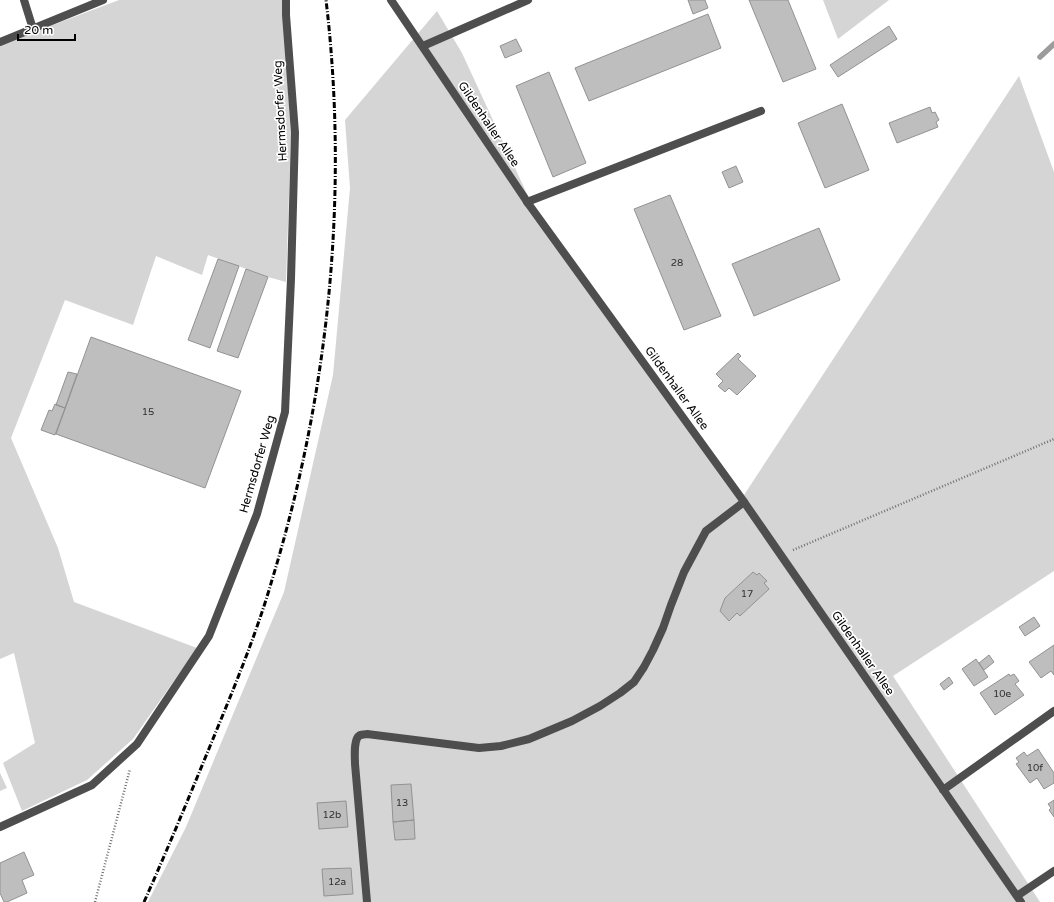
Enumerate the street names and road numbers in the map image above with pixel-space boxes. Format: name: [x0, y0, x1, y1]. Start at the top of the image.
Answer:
street label: Hermsdorfer Weg: [270, 60, 290, 162]
street label: Gildenhaller Allee: [455, 79, 523, 169]
street label: Gildenhaller Allee: [642, 344, 712, 433]
street label: Hermsdorfer Weg: [236, 413, 278, 515]
street label: Gildenhaller Allee: [829, 608, 897, 698]

